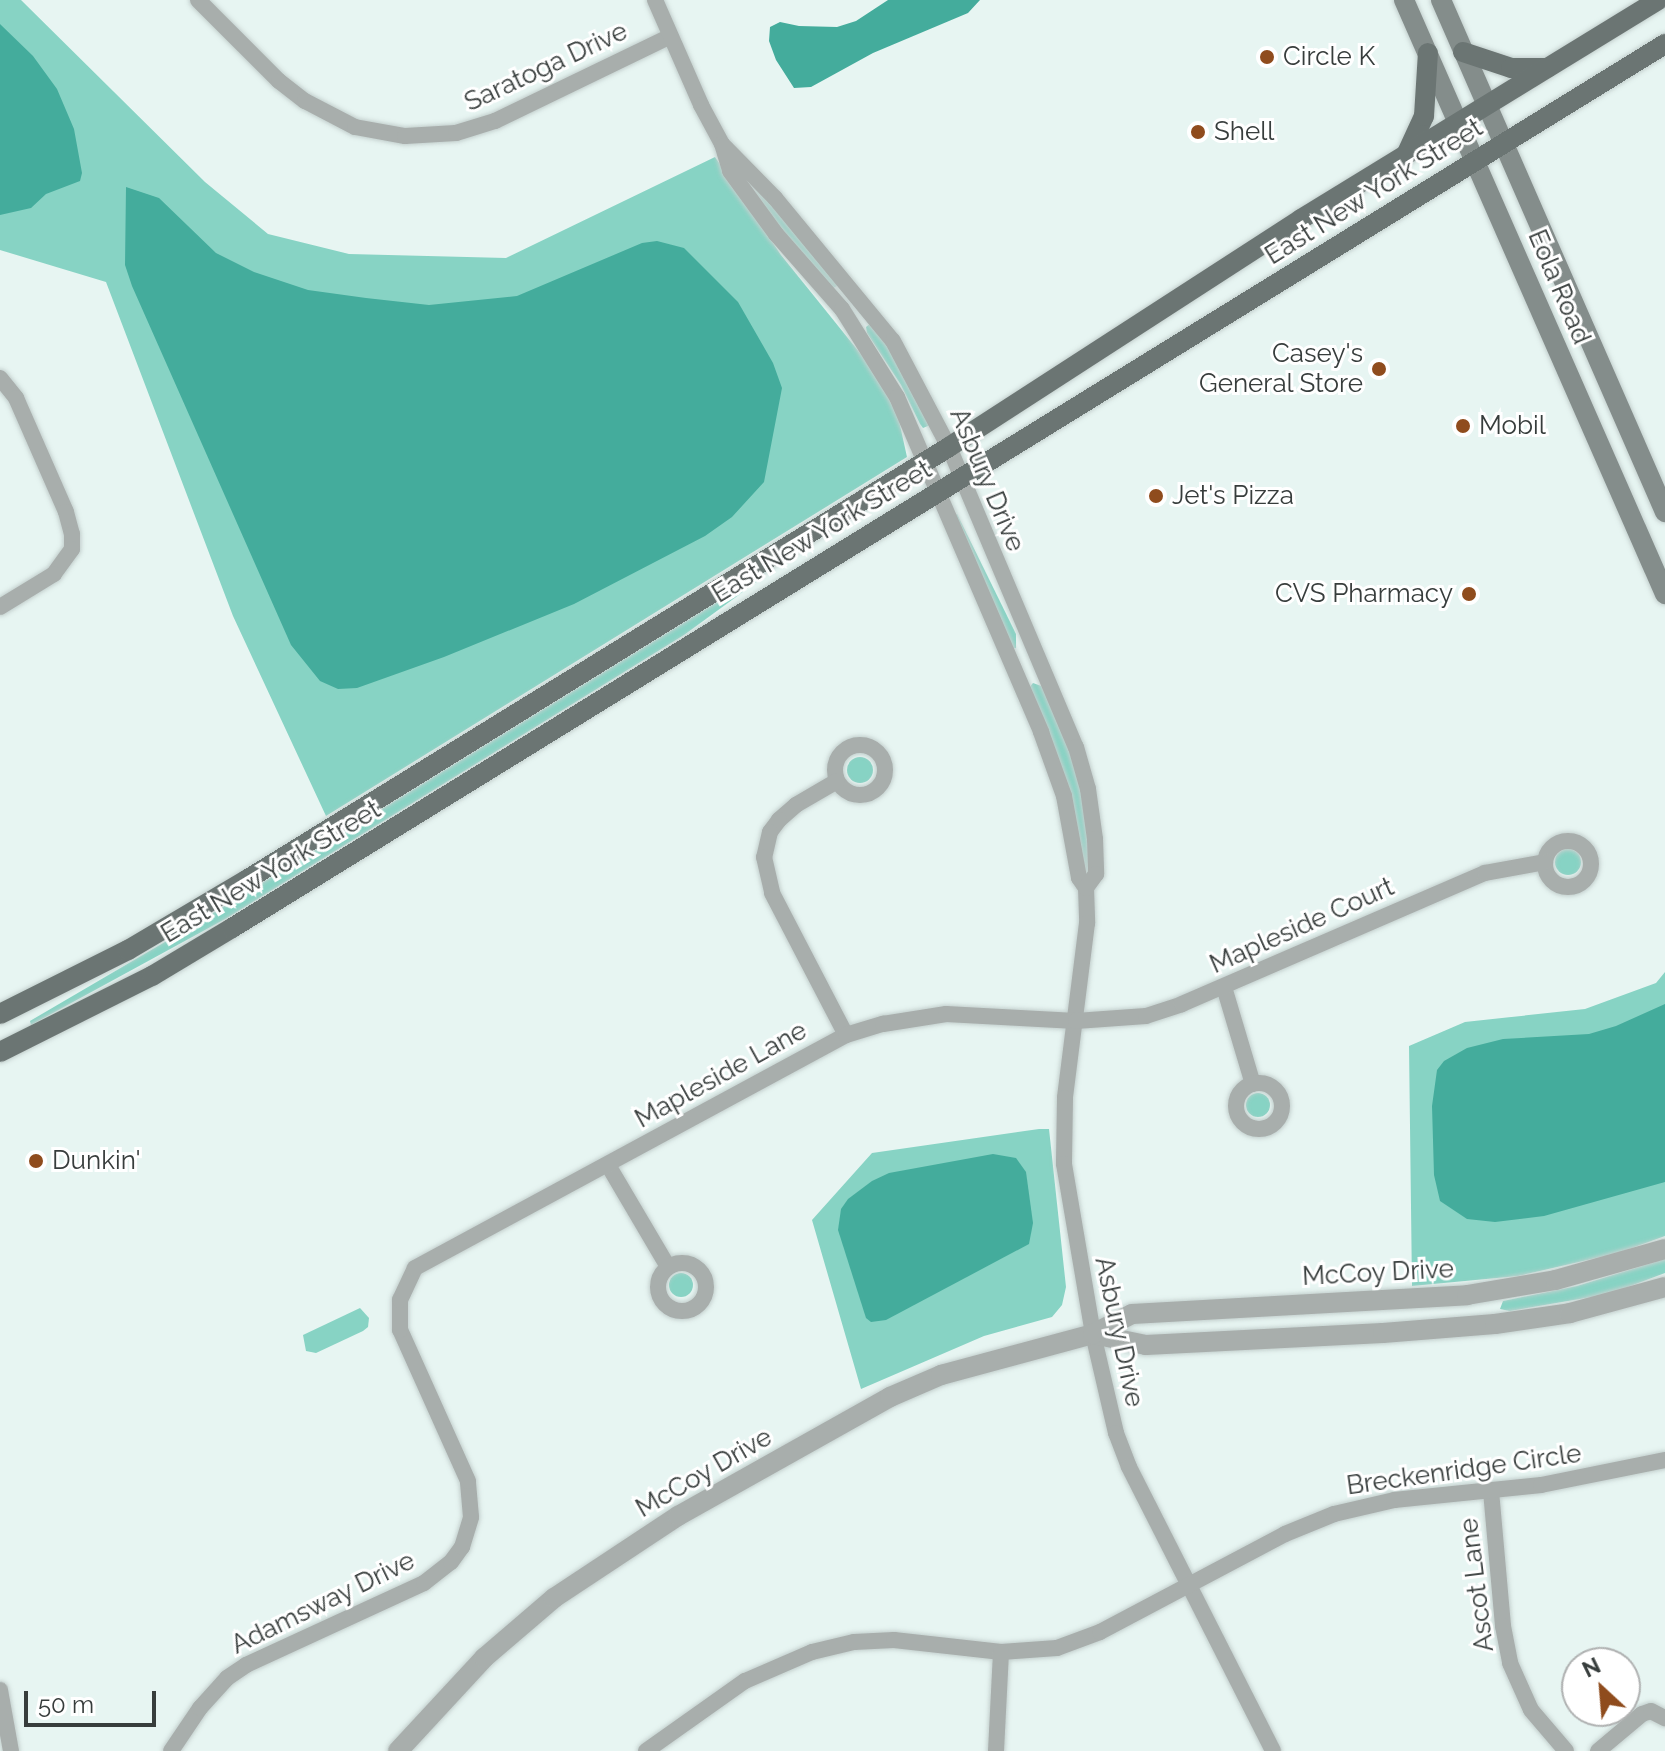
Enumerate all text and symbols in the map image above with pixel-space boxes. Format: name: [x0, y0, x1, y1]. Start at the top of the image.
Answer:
street label: Saratoga Drive: [460, 16, 632, 118]
place label: Circle K: [1283, 41, 1375, 73]
marker: Circle K: [1258, 48, 1276, 66]
street label: East New York Street: [1259, 112, 1489, 272]
place label: Shell: [1214, 116, 1274, 148]
marker: Shell: [1189, 123, 1207, 141]
street label: Eola Road: [1521, 225, 1597, 349]
place label: Casey's General Store: [1198, 338, 1363, 400]
marker: Casey's General Store: [1370, 360, 1388, 378]
street label: Asbury Drive: [943, 403, 1031, 557]
place label: Mobil: [1479, 410, 1546, 442]
marker: Mobil: [1454, 417, 1472, 435]
street label: East New York Street: [706, 454, 938, 610]
place label: Jet's Pizza: [1172, 480, 1294, 512]
marker: Jet's Pizza: [1147, 487, 1165, 505]
place label: CVS Pharmacy: [1275, 578, 1453, 610]
marker: CVS Pharmacy: [1460, 585, 1478, 603]
street label: East New York Street: [155, 794, 387, 950]
street label: Mapleside Court: [1205, 871, 1399, 981]
street label: Mapleside Lane: [630, 1015, 812, 1135]
place label: Dunkin': [52, 1145, 141, 1177]
marker: Dunkin': [27, 1152, 45, 1170]
street label: McCoy Drive: [1301, 1253, 1455, 1293]
street label: Asbury Drive: [1088, 1254, 1150, 1410]
street label: McCoy Drive: [630, 1421, 778, 1525]
street label: Breckenridge Circle: [1345, 1438, 1583, 1502]
street label: Ascot Lane: [1453, 1516, 1501, 1654]
street label: Adamsway Drive: [226, 1545, 420, 1661]
north arrow: [1561, 1647, 1641, 1727]
text: N: [1578, 1652, 1605, 1683]
scale bar: [28, 1675, 160, 1725]
text: 50 m: [38, 1690, 94, 1719]

